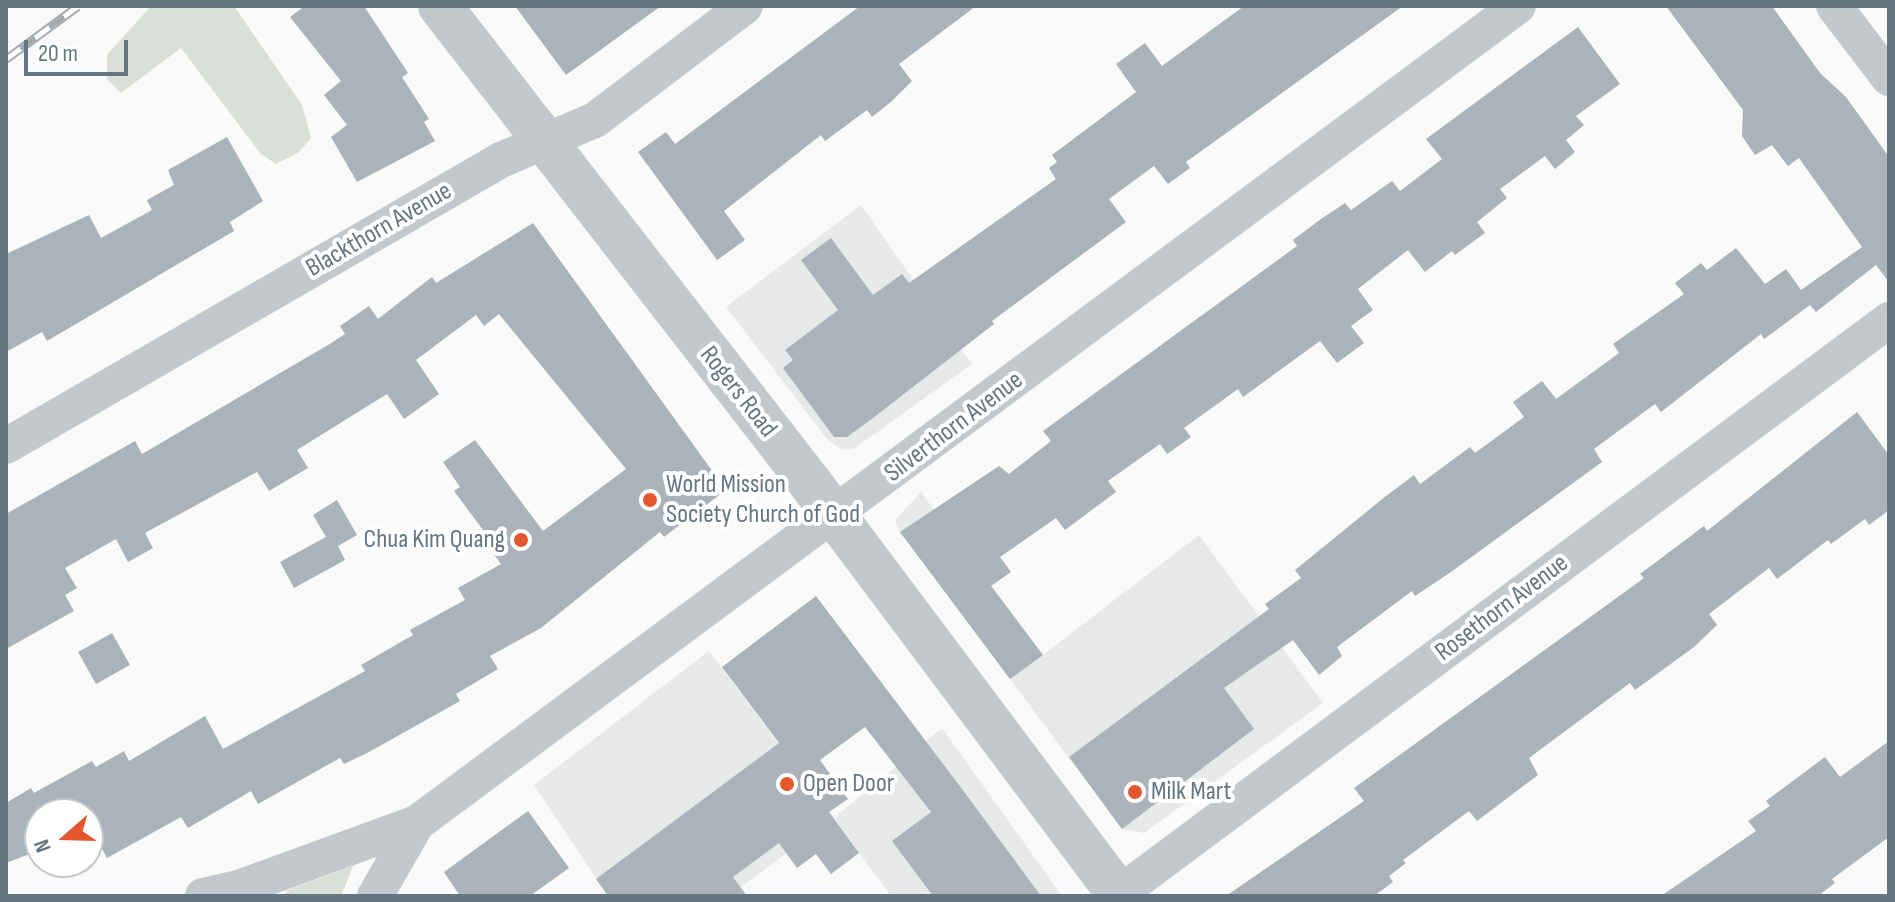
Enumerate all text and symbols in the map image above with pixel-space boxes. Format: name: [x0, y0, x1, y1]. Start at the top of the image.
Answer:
scale bar: [28, 24, 132, 74]
text: 20 m: [38, 39, 78, 68]
street label: Blackthorn Avenue: [301, 176, 457, 284]
street label: Rogers Road: [693, 340, 783, 444]
street label: Silverthorn Avenue: [879, 365, 1029, 489]
place label: World Mission Society Church of God: [666, 469, 860, 530]
marker: World Mission Society Church of God: [641, 491, 659, 509]
place label: Chua Kim Quang: [364, 524, 505, 556]
marker: Chua Kim Quang: [512, 531, 530, 549]
street label: Rosethorn Avenue: [1429, 548, 1575, 668]
place label: Open Door: [803, 768, 894, 800]
marker: Open Door: [778, 775, 796, 793]
place label: Milk Mart: [1151, 776, 1231, 808]
marker: Milk Mart: [1126, 783, 1144, 801]
north arrow: [24, 798, 104, 878]
text: N: [28, 836, 58, 856]

